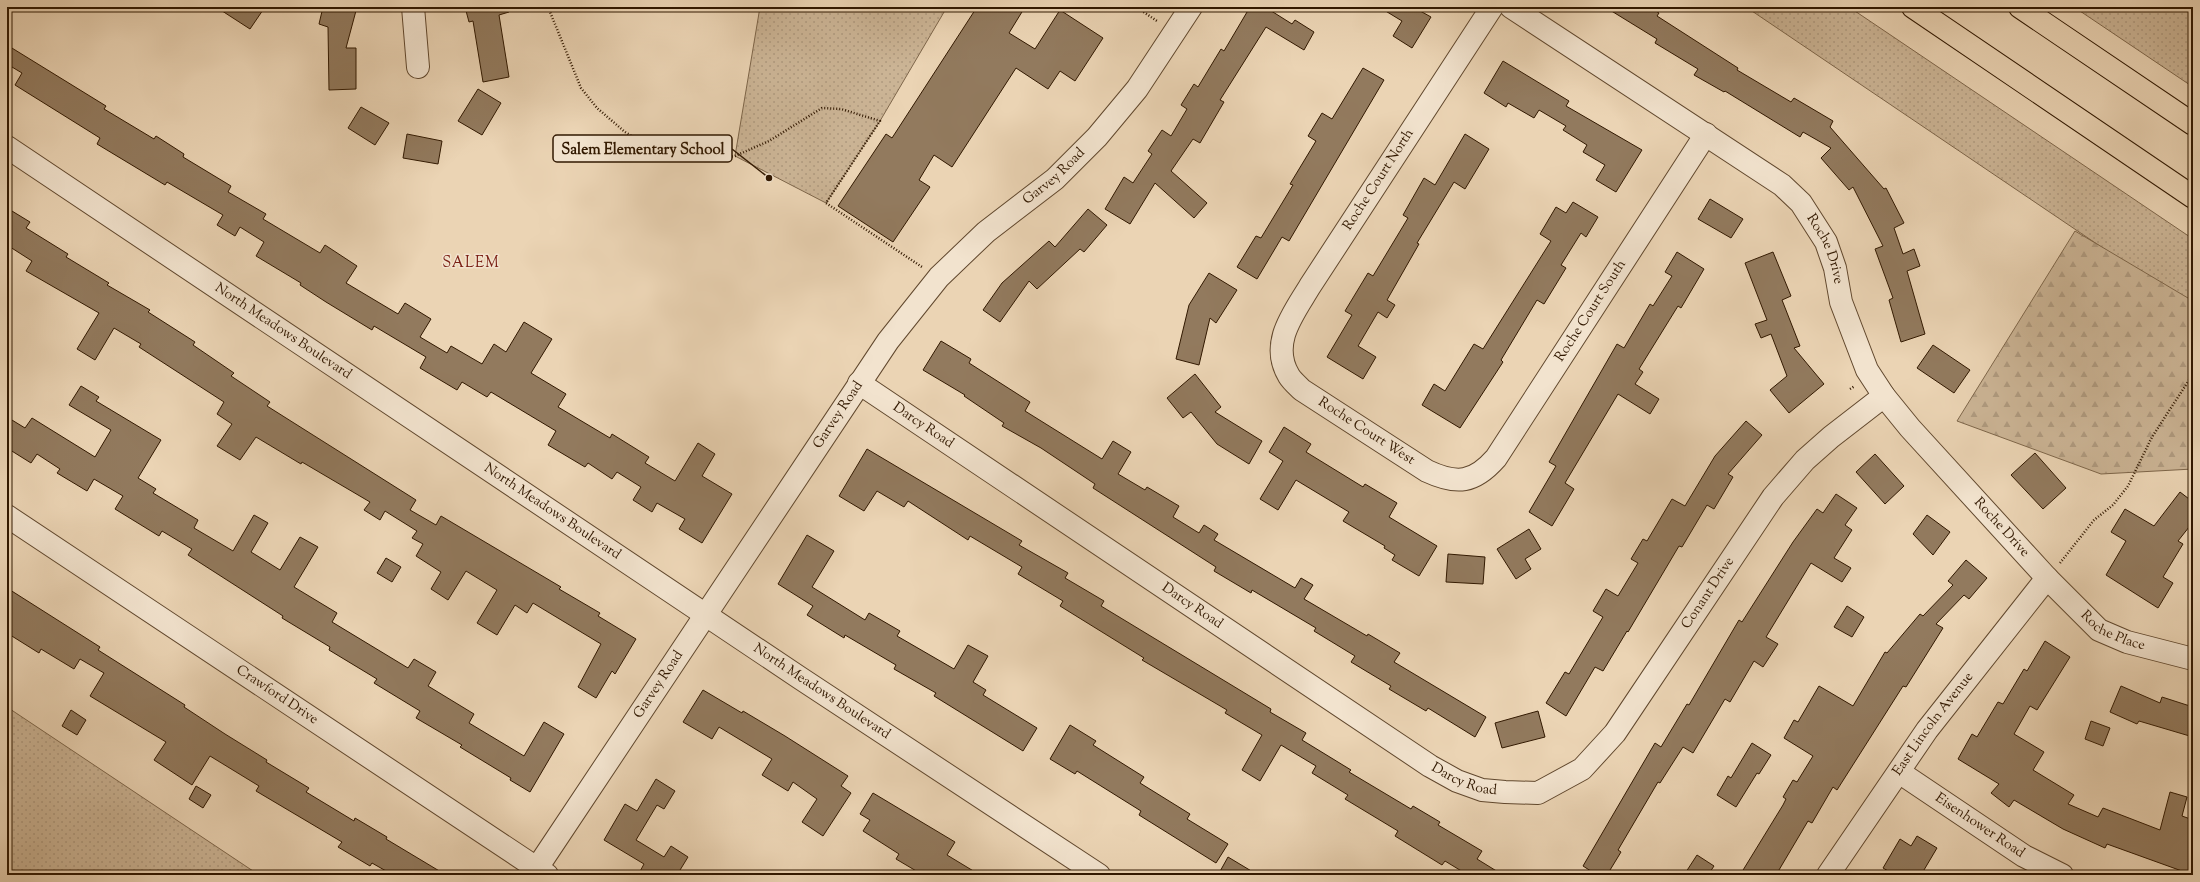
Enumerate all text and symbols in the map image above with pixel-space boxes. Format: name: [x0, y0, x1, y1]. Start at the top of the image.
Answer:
street label: Roche Court North: [1339, 125, 1419, 235]
callout: Salem Elementary School: [553, 135, 732, 162]
text: Salem Elementary School: [561, 140, 726, 161]
street label: Garvey Road: [1019, 144, 1090, 210]
street label: Roche Drive: [1801, 210, 1848, 286]
district label: SALEM: [442, 253, 500, 274]
street label: Roche Court South: [1551, 256, 1632, 366]
street label: North Meadows Boulevard: [210, 279, 355, 385]
street label: Garvey Road: [809, 377, 868, 453]
street label: Roche Court West: [1314, 393, 1419, 471]
street label: Darcy Road: [888, 398, 958, 454]
street label: North Meadows Boulevard: [480, 459, 625, 565]
street label: Roche Drive: [1968, 493, 2034, 562]
street label: Conant Drive: [1677, 553, 1740, 633]
street label: Darcy Road: [1157, 579, 1227, 634]
street label: Roche Place: [2075, 606, 2147, 656]
street label: North Meadows Boulevard: [749, 639, 894, 745]
street label: Garvey Road: [629, 647, 689, 723]
street label: Crawford Drive: [232, 661, 322, 730]
street label: East Lincoln Avenue: [1888, 668, 1979, 780]
street label: Darcy Road: [1427, 758, 1498, 801]
street label: Eisenhower Road: [1931, 789, 2029, 864]

